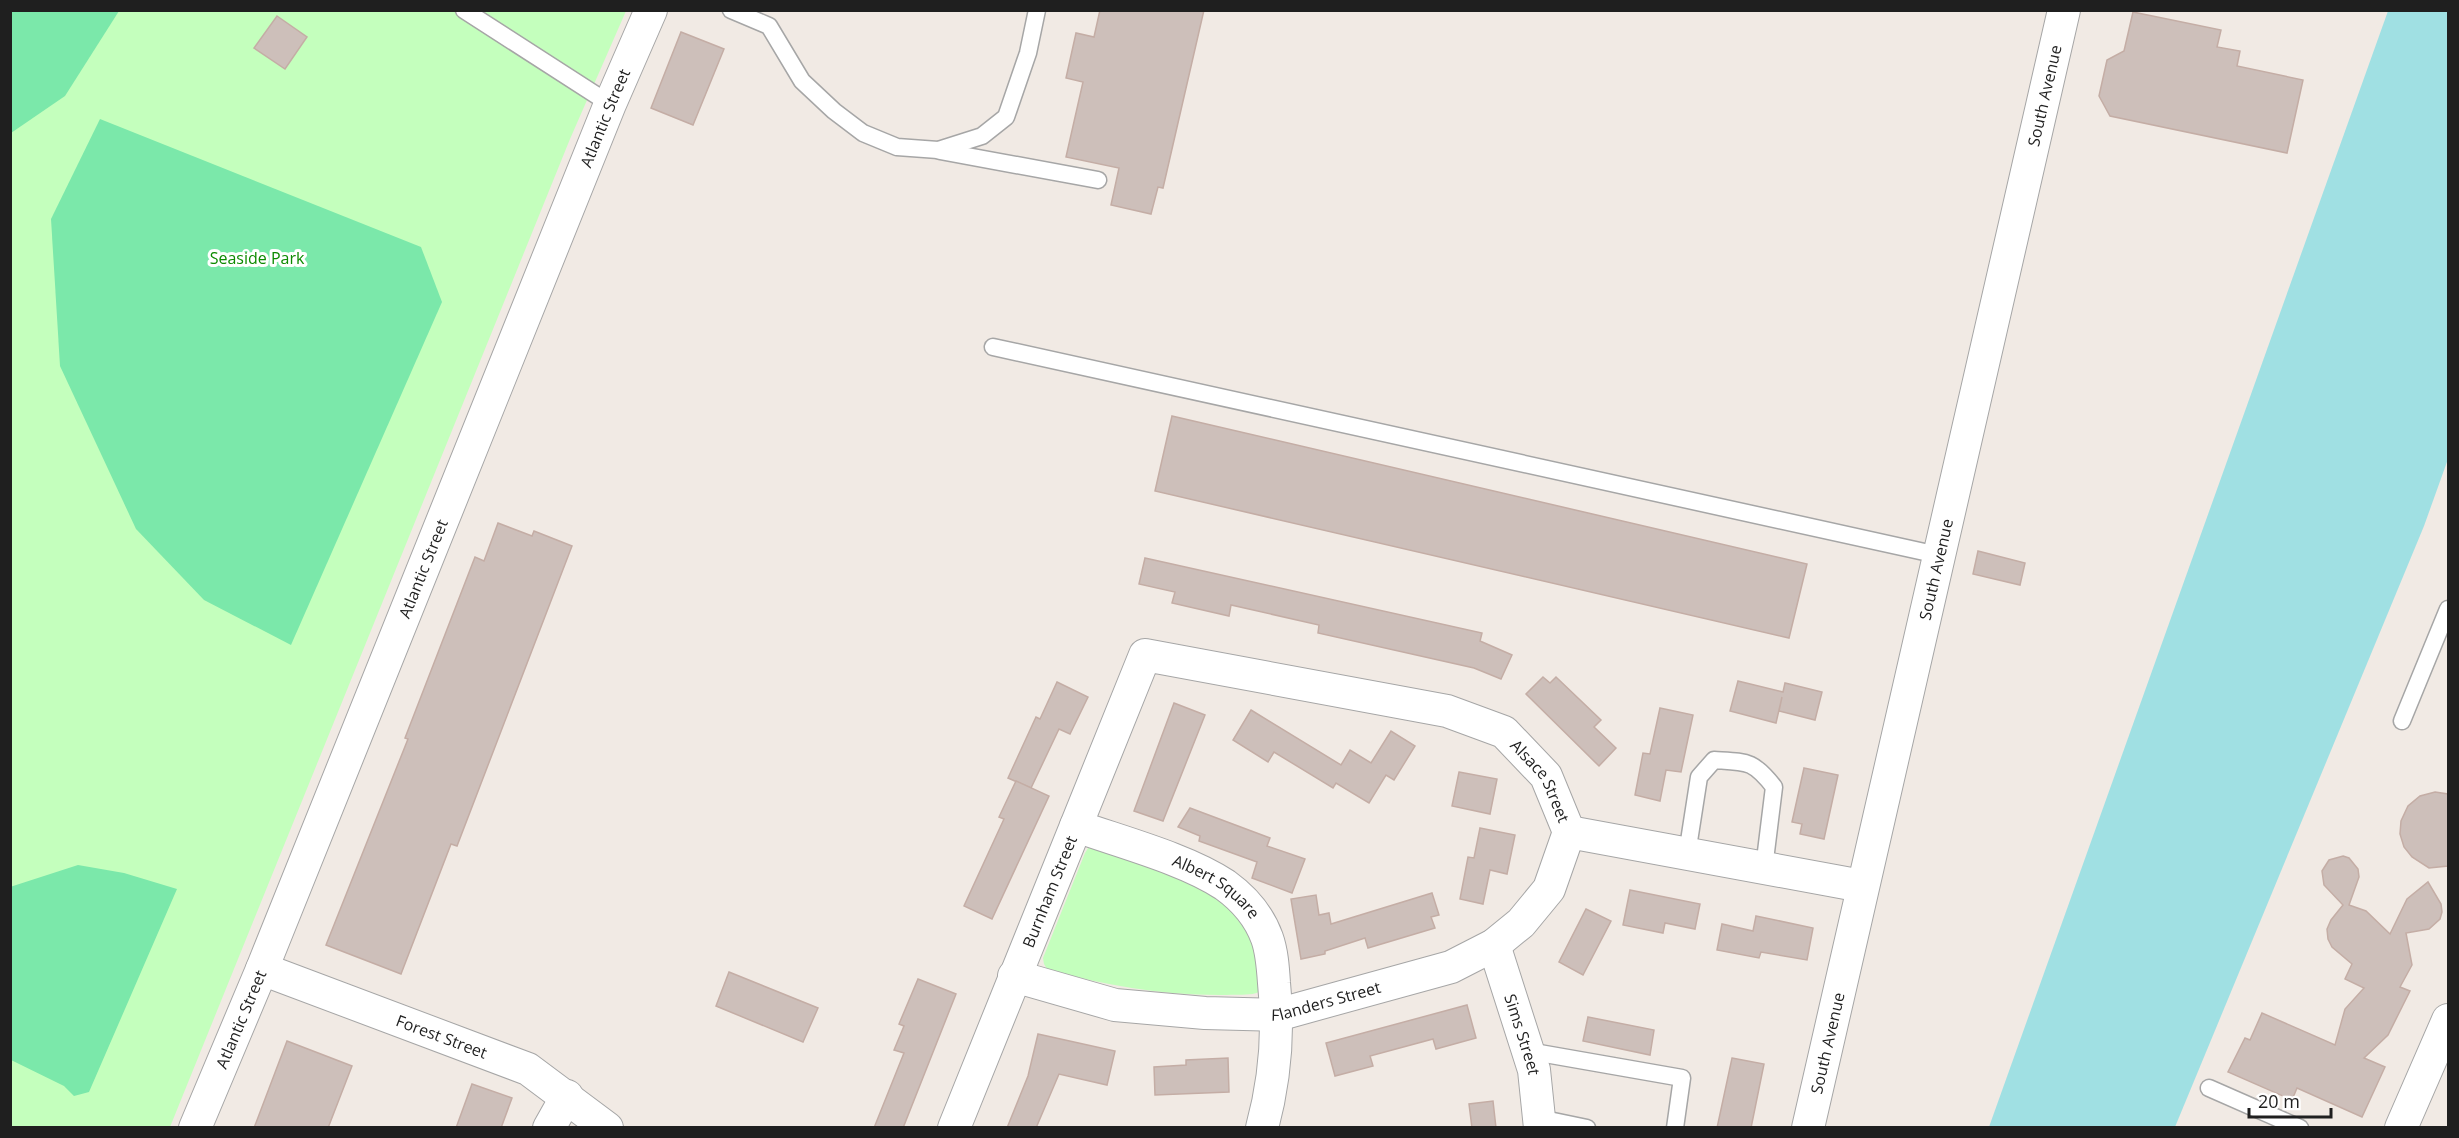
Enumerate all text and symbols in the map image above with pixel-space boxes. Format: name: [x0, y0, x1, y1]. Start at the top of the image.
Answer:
street label: South Avenue: [2022, 43, 2067, 149]
street label: Atlantic Street: [575, 65, 635, 171]
park label: Seaside Park: [210, 247, 305, 269]
street label: Atlantic Street: [393, 516, 453, 621]
street label: South Avenue: [1914, 516, 1958, 622]
street label: Alsace Street: [1506, 734, 1575, 826]
street label: Burnham Street: [1017, 832, 1082, 951]
street label: Albert Square: [1169, 849, 1265, 923]
street label: Atlantic Street: [210, 966, 271, 1072]
street label: Flanders Street: [1271, 976, 1383, 1026]
street label: South Avenue: [1805, 990, 1850, 1096]
street label: Sims Street: [1499, 991, 1545, 1076]
street label: Forest Street: [393, 1009, 491, 1064]
scale bar: [2249, 1081, 2332, 1119]
text: 20 m: [2258, 1089, 2300, 1113]

